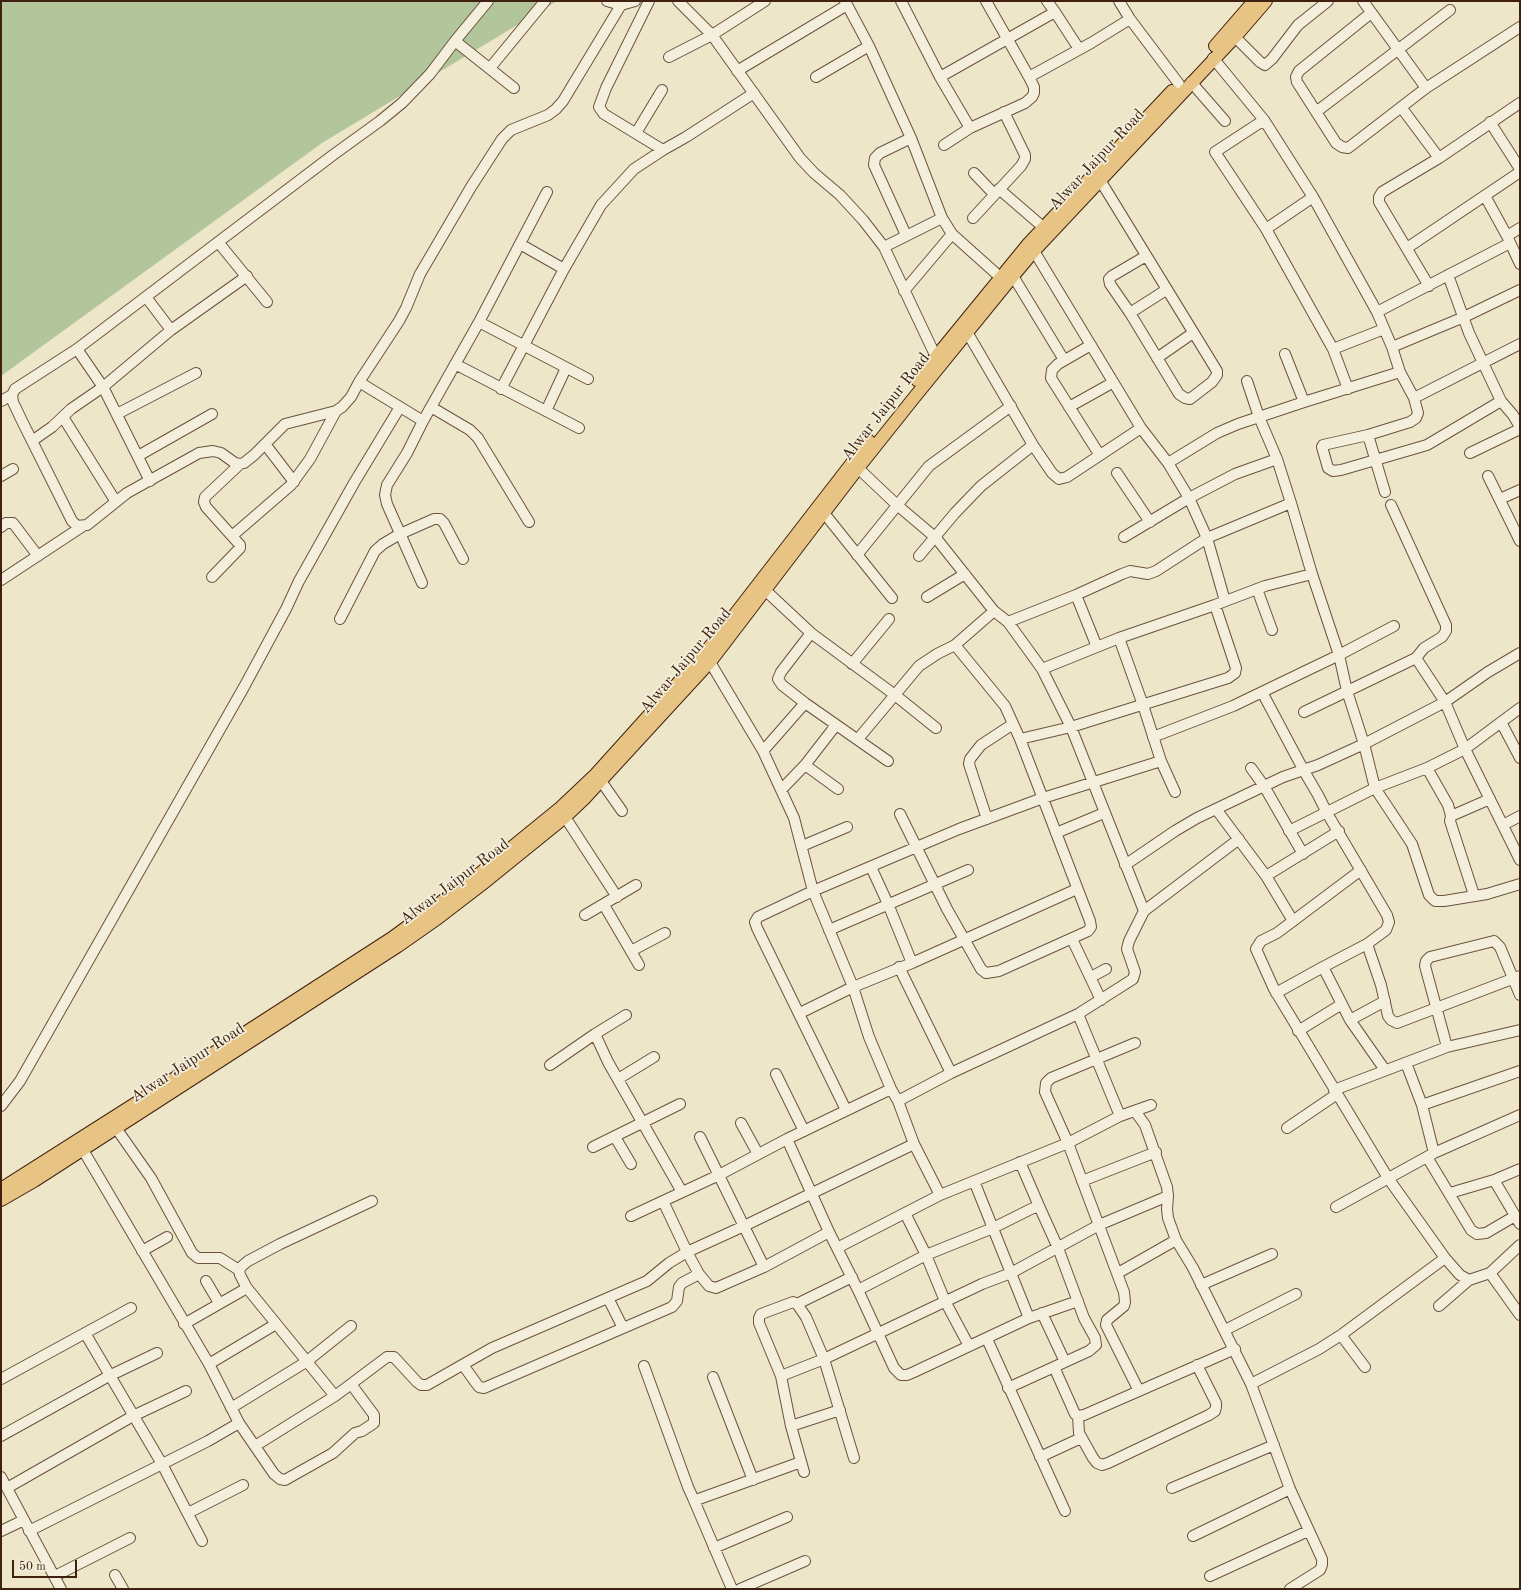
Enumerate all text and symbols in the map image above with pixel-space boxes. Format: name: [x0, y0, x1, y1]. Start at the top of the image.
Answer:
street label: Alwar Jaipur Road: [1045, 105, 1149, 215]
street label: Alwar Jaipur Road: [838, 349, 934, 465]
street label: Alwar Jaipur Road: [636, 604, 736, 718]
street label: Alwar Jaipur Road: [397, 835, 513, 929]
street label: Alwar Jaipur Road: [128, 1019, 248, 1107]
scale bar: [14, 1552, 79, 1578]
text: 50 m: [19, 1561, 46, 1573]

